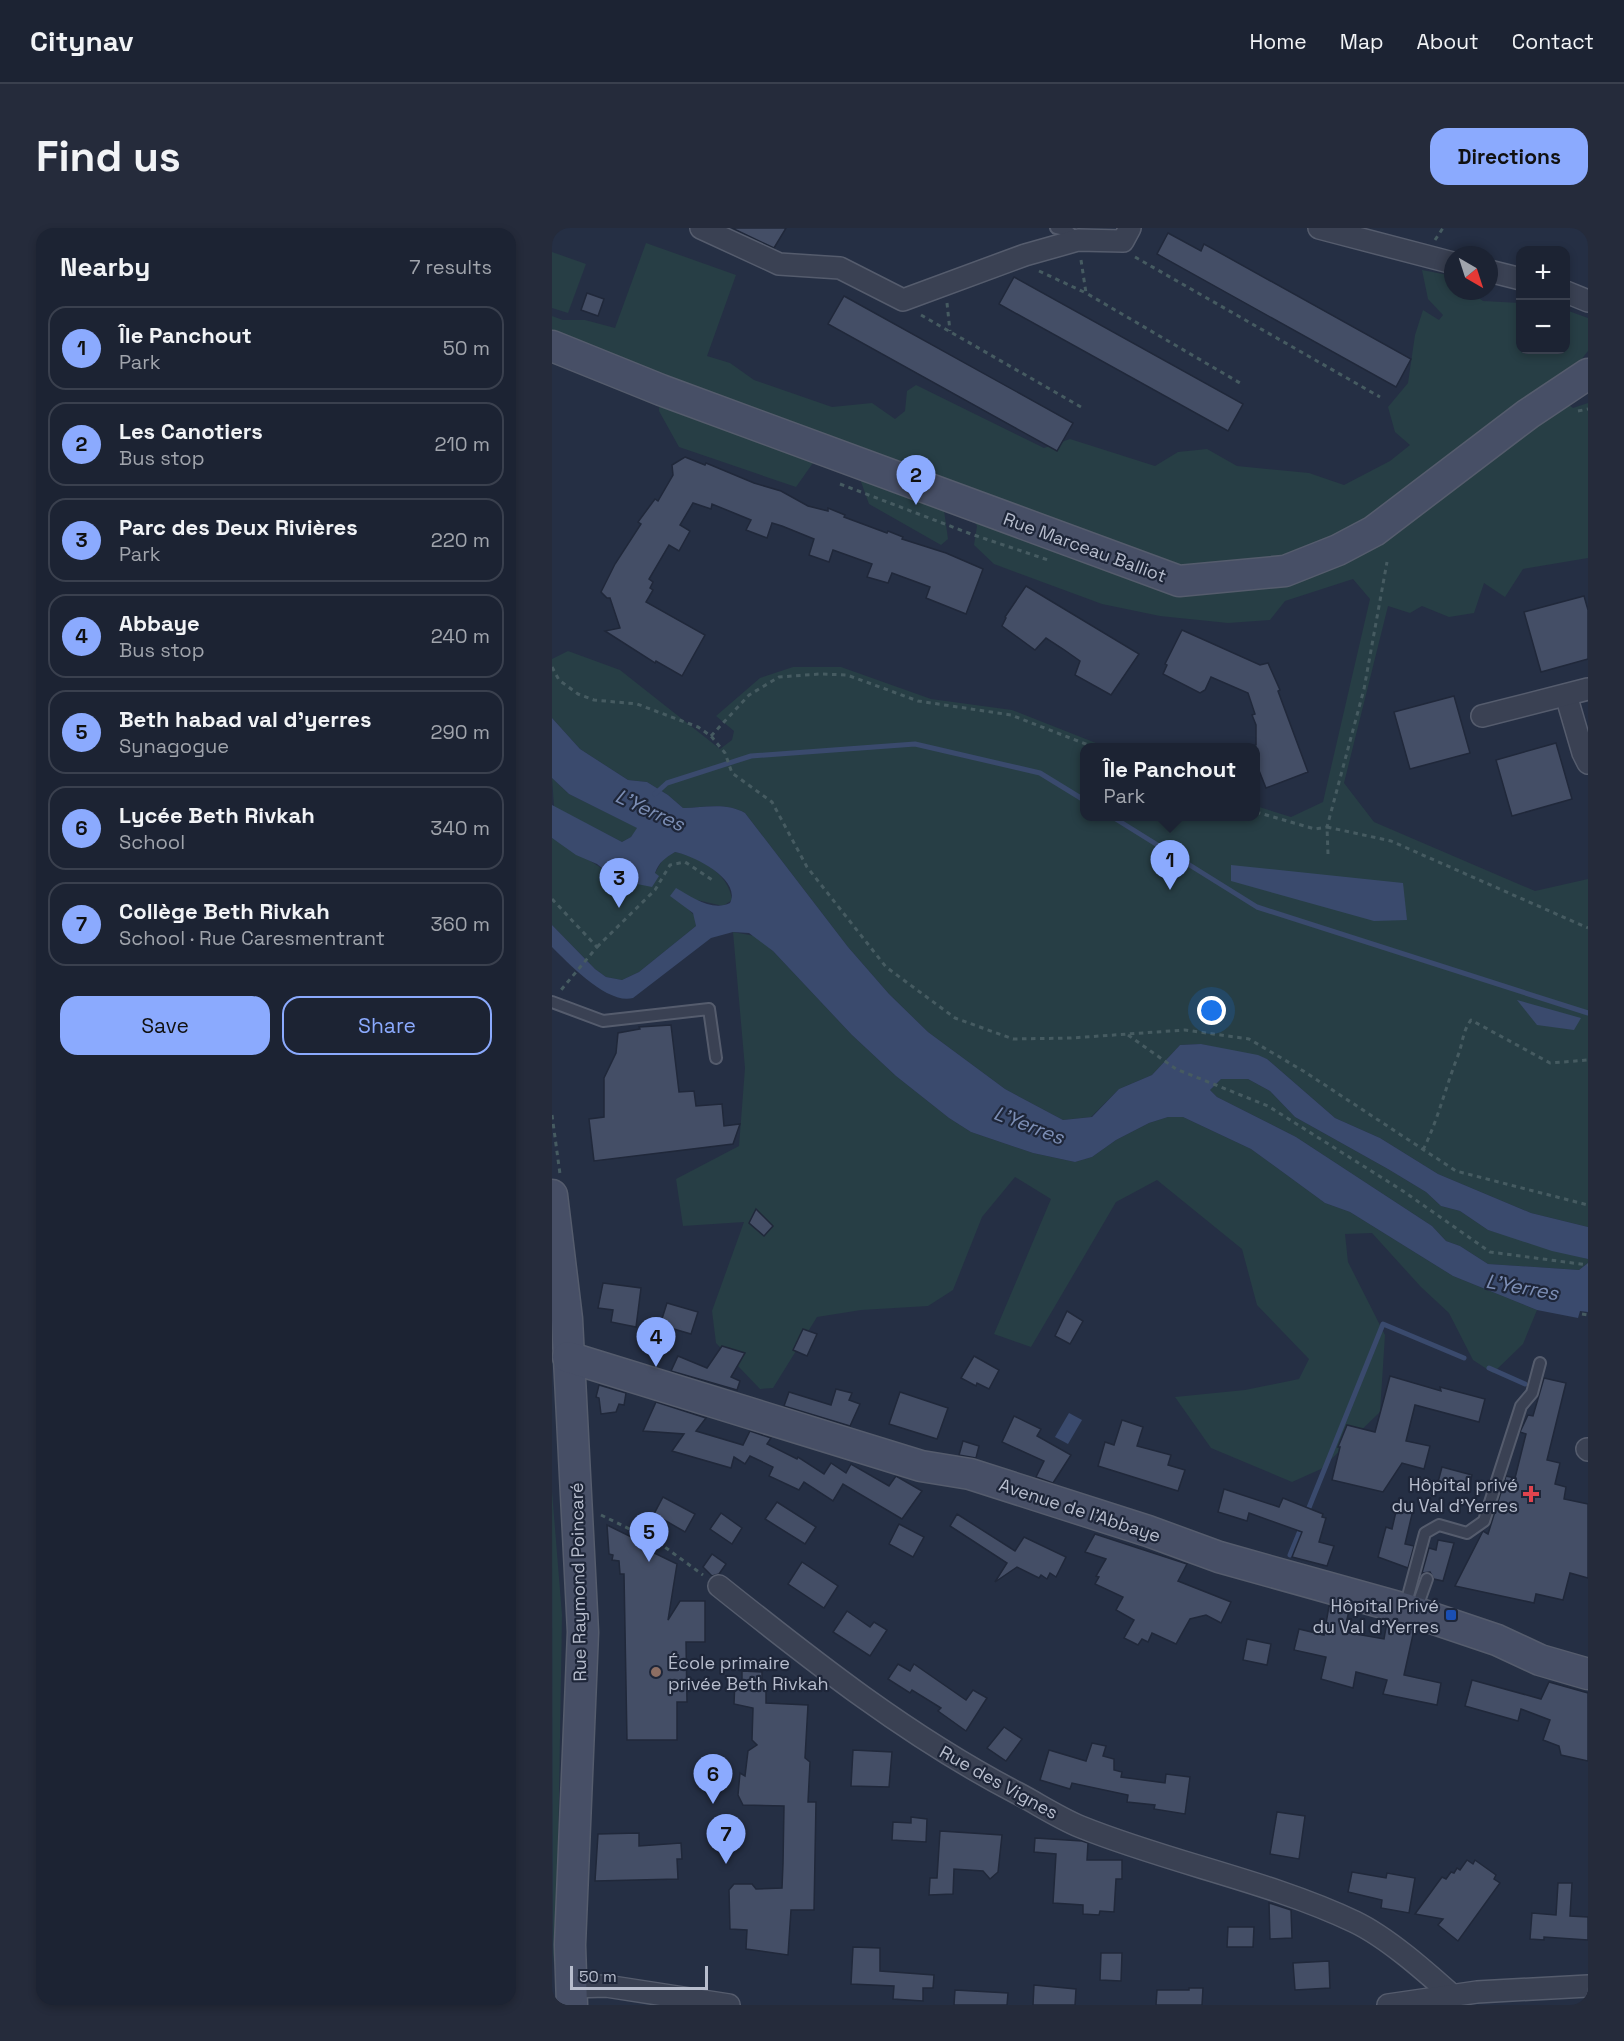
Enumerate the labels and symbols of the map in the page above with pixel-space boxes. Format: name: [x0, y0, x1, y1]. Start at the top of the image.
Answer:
north arrow: [1444, 246, 1498, 300]
pin: 2: [896, 456, 936, 505]
street label: Rue Marceau Balliot: [1000, 507, 1170, 587]
water label: L'Yerres: [611, 783, 690, 838]
pin: 1: [1150, 840, 1190, 890]
pin: 3: [600, 858, 638, 908]
your location: [1197, 996, 1226, 1025]
water label: L'Yerres: [990, 1100, 1069, 1151]
water label: L'Yerres: [1484, 1268, 1562, 1306]
pin: 4: [636, 1318, 676, 1367]
street label: Avenue de l'Abbaye: [996, 1473, 1164, 1547]
place label: Hôpital privé du Val d'Yerres: [1392, 1473, 1518, 1517]
street label: Rue Raymond Poincaré: [565, 1482, 591, 1682]
marker: Hôpital privé du Val d'Yerres: [1522, 1485, 1540, 1503]
pin: 5: [630, 1512, 668, 1562]
place label: Hôpital Privé du Val d'Yerres: [1313, 1594, 1439, 1638]
marker: Hôpital Privé du Val d'Yerres: [1444, 1608, 1458, 1622]
place label: École primaire privée Beth Rivkah: [668, 1651, 829, 1695]
marker: École primaire privée Beth Rivkah: [649, 1665, 663, 1679]
street label: Rue des Vignes: [936, 1740, 1062, 1824]
pin: 6: [694, 1754, 732, 1804]
pin: 7: [706, 1814, 746, 1864]
scale bar: [570, 1963, 708, 1990]

